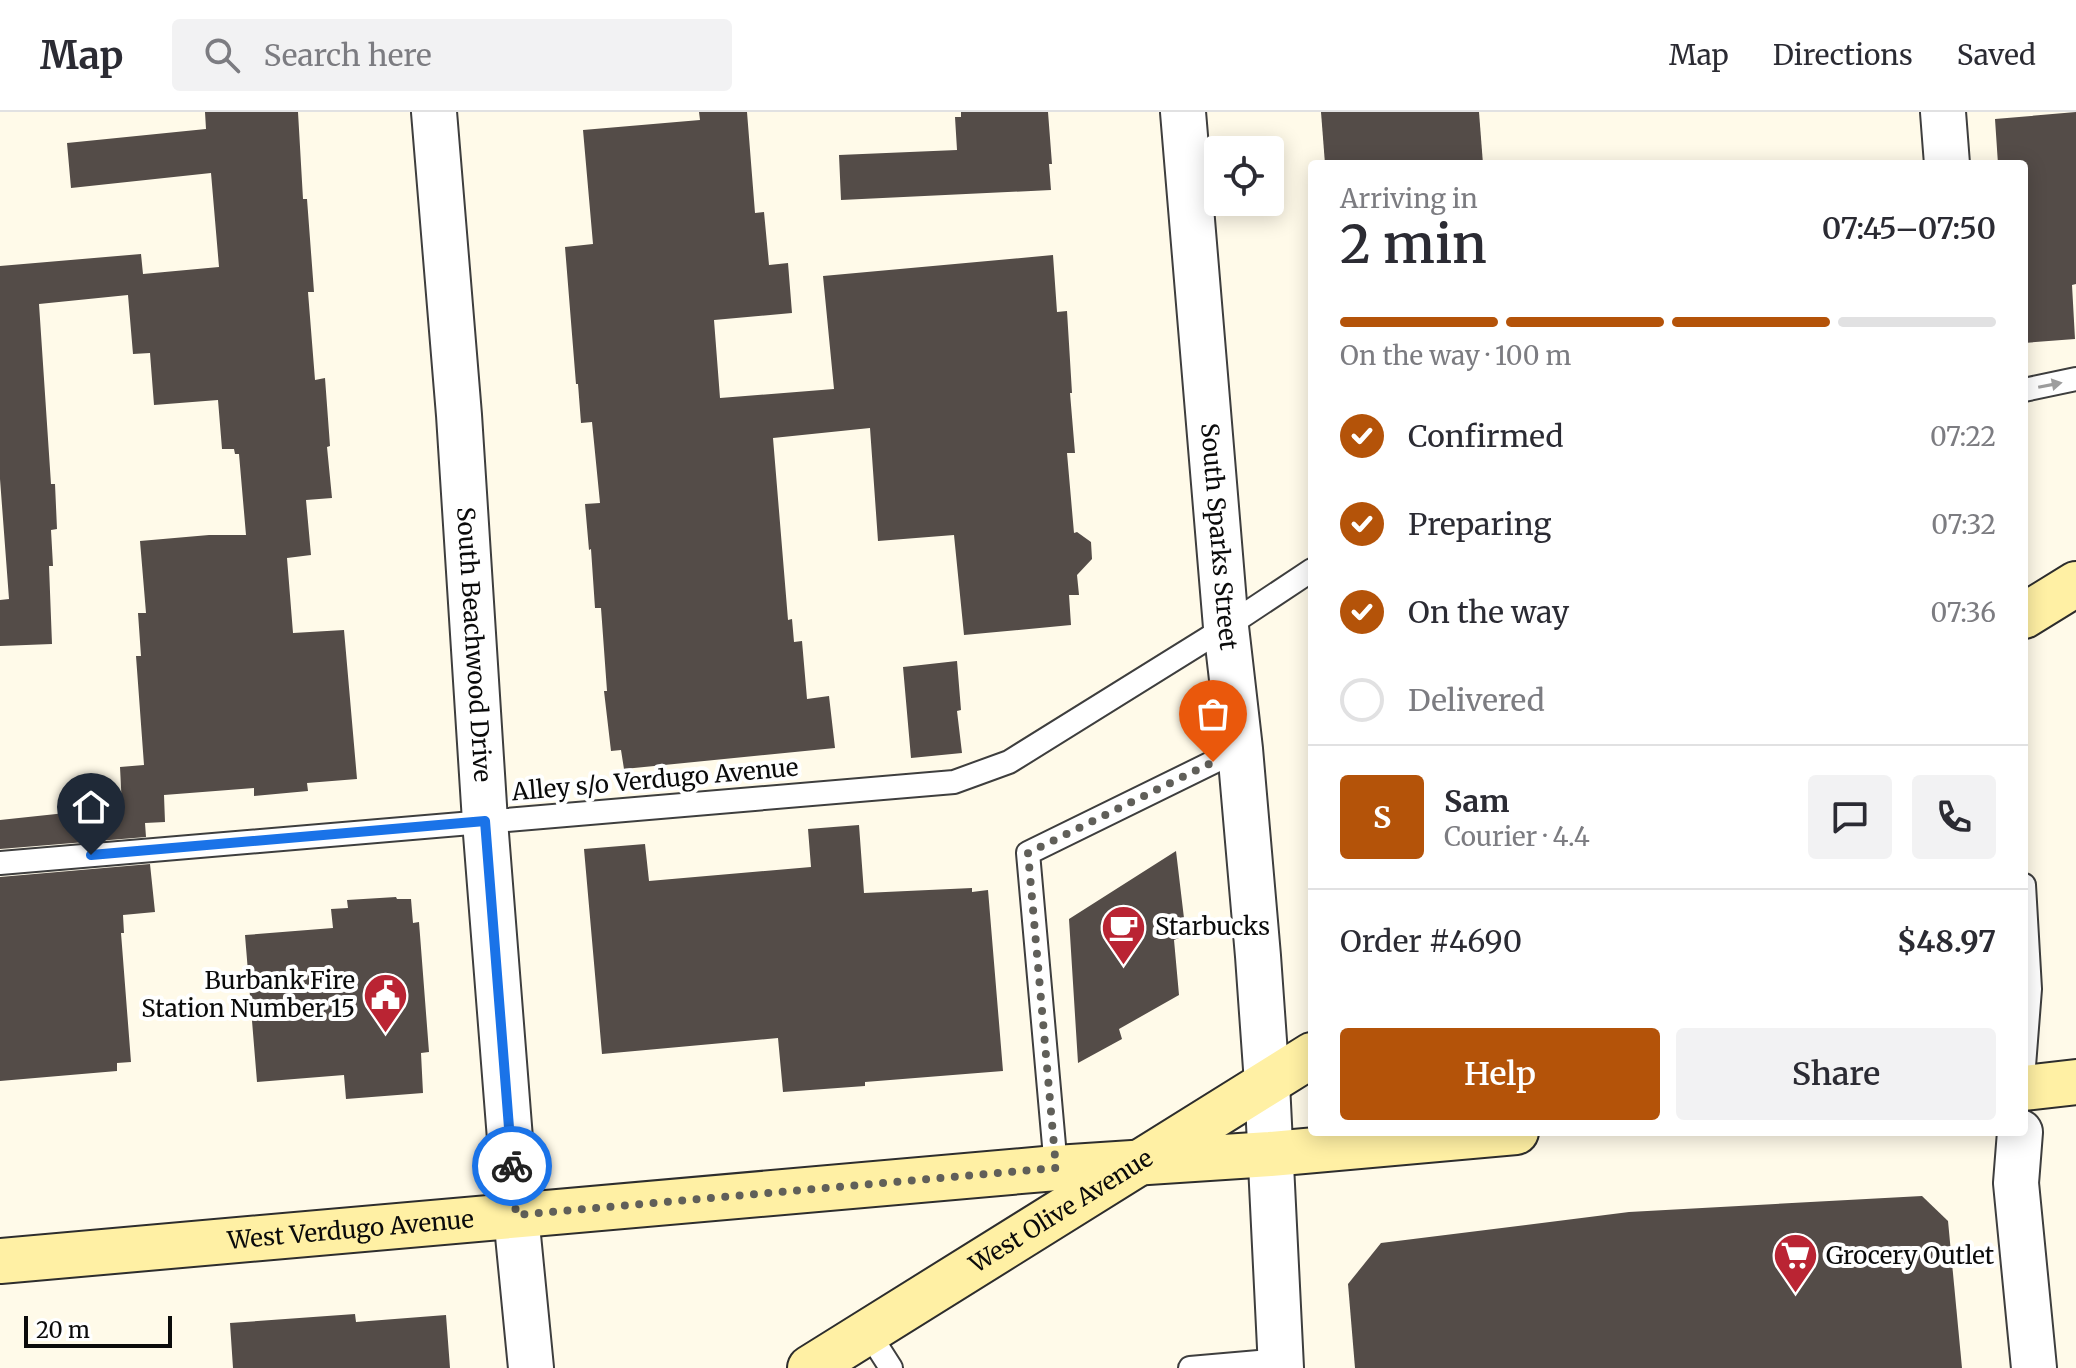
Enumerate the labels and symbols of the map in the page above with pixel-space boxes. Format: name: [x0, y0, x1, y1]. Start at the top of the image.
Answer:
one-way arrow: [2038, 379, 2063, 391]
street label: South Sparks Street: [1194, 422, 1245, 652]
street label: South Beachwood Drive: [450, 506, 498, 783]
pin: [1179, 680, 1247, 762]
street label: Alley s/o Verdugo Avenue: [509, 752, 800, 808]
pin: [57, 773, 125, 855]
cafe icon: Starbucks: [1100, 903, 1148, 966]
place label: Starbucks: [1155, 911, 1270, 942]
place label: Burbank Fire Station Number 15: [141, 965, 355, 1024]
public building icon: Burbank Fire Station Number 15: [362, 971, 410, 1034]
courier: [472, 1126, 552, 1206]
street label: West Olive Avenue: [963, 1142, 1158, 1280]
street label: West Verdugo Avenue: [225, 1203, 475, 1256]
supermarket icon: Grocery Outlet: [1771, 1232, 1819, 1295]
place label: Grocery Outlet: [1826, 1240, 1995, 1271]
scale bar: [24, 1312, 172, 1348]

